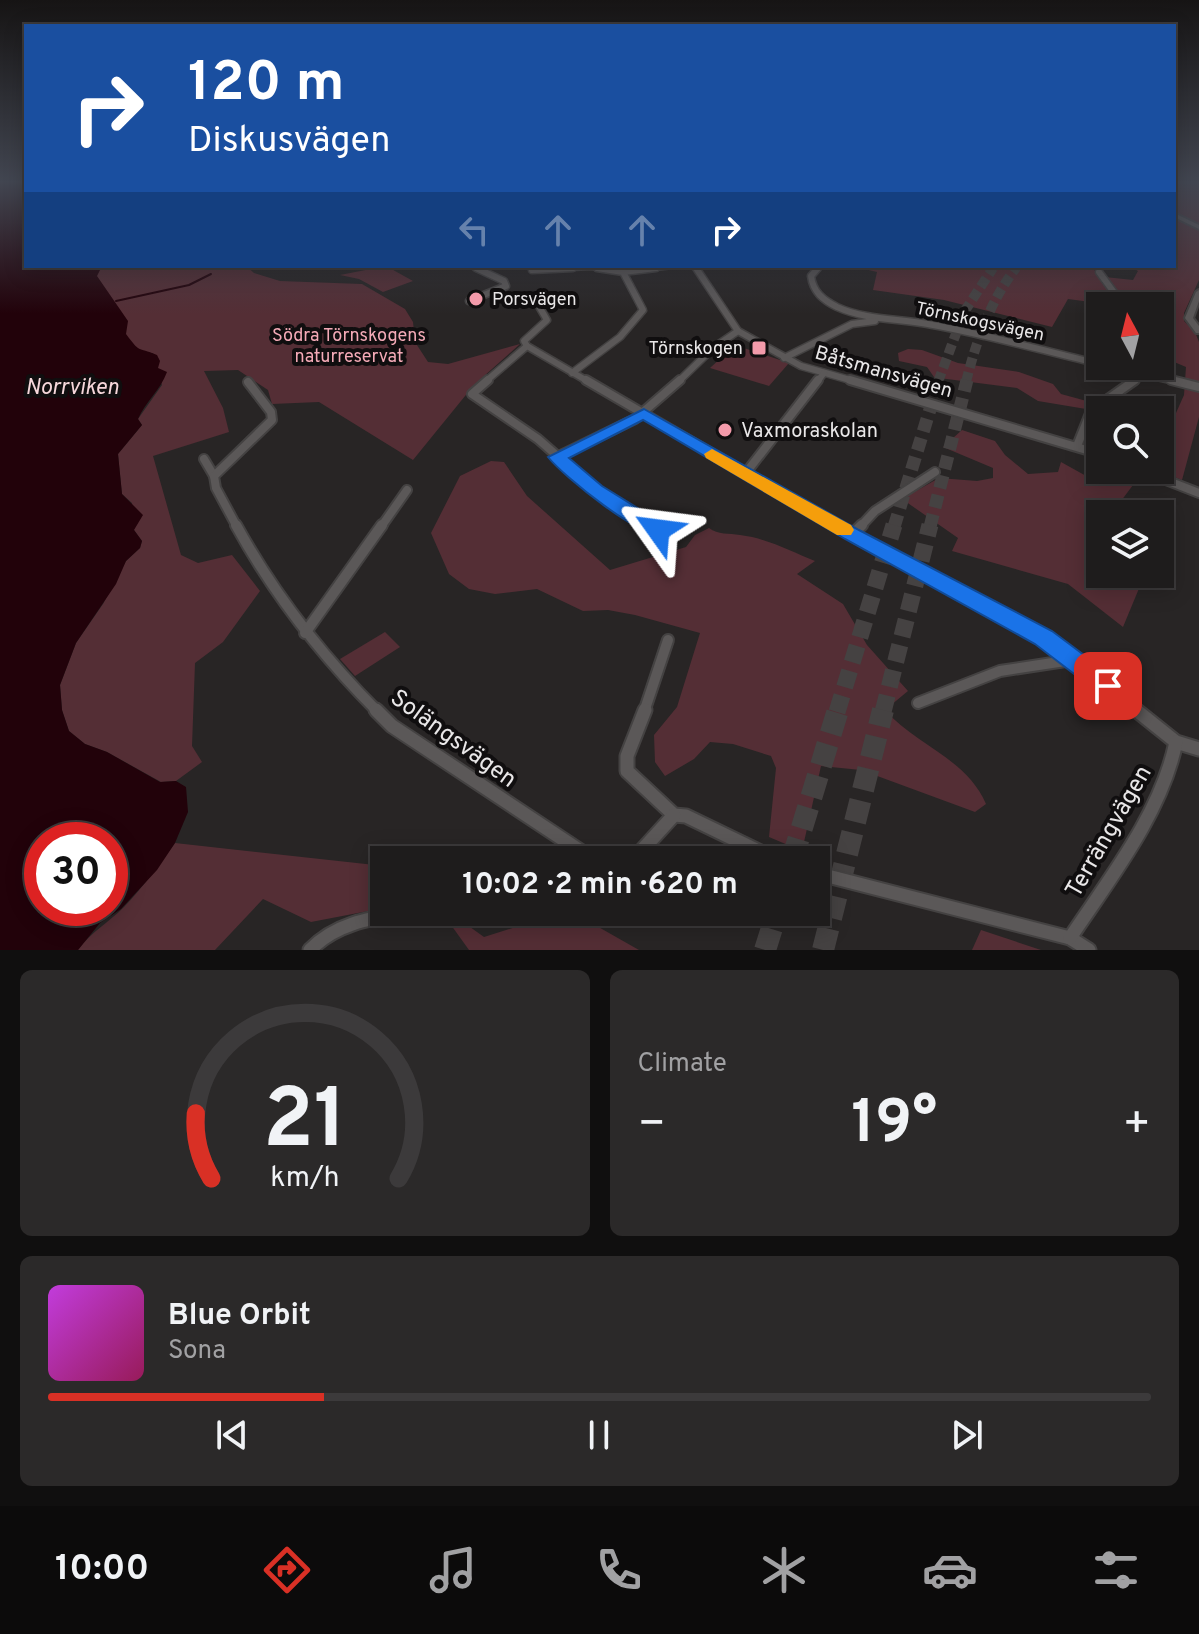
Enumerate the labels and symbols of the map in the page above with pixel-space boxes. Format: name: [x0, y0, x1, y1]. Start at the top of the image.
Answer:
place label: Porsvägen: [492, 289, 577, 312]
marker: Porsvägen: [467, 290, 485, 308]
north arrow: [1086, 292, 1174, 380]
street label: Törnskogsvägen: [913, 298, 1046, 347]
park label: Södra Törnskogens naturreservat: [272, 325, 426, 369]
place label: Törnskogen: [648, 338, 743, 361]
marker: Törnskogen: [750, 339, 768, 357]
street label: Båtsmansvägen: [811, 341, 955, 405]
water label: Norrviken: [25, 375, 119, 402]
place label: Vaxmoraskolan: [741, 419, 878, 445]
marker: Vaxmoraskolan: [716, 421, 734, 439]
position arrow: [616, 488, 700, 572]
pin: [1074, 652, 1142, 720]
street label: Solängsvägen: [384, 684, 522, 796]
street label: Terrängvägen: [1060, 761, 1160, 903]
speed limit sign: 30: [24, 822, 128, 926]

